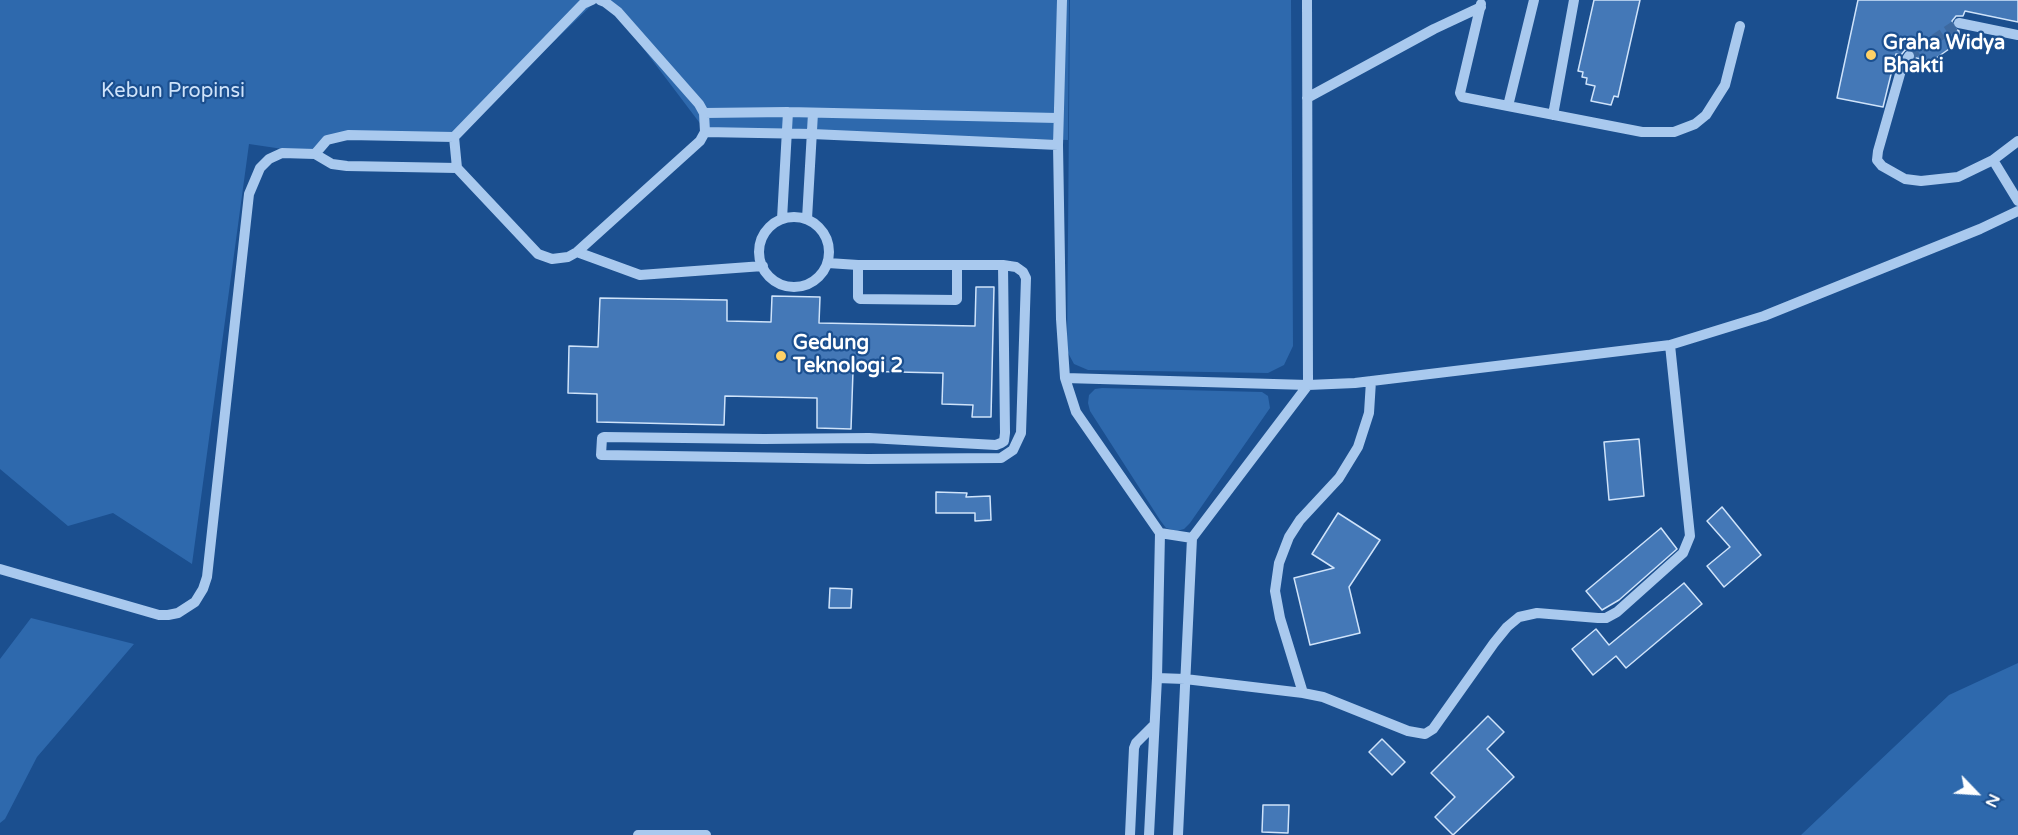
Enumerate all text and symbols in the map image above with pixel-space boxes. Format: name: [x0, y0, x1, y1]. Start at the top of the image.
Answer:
place label: Graha Widya Bhakti: [1883, 32, 2005, 79]
marker: Graha Widya Bhakti: [1864, 48, 1878, 62]
park label: Kebun Propinsi: [101, 80, 245, 104]
place label: Gedung Teknologi 2: [793, 332, 903, 379]
marker: Gedung Teknologi 2: [774, 349, 788, 363]
north arrow: [1946, 763, 2006, 823]
text: N: [1981, 791, 2004, 811]

